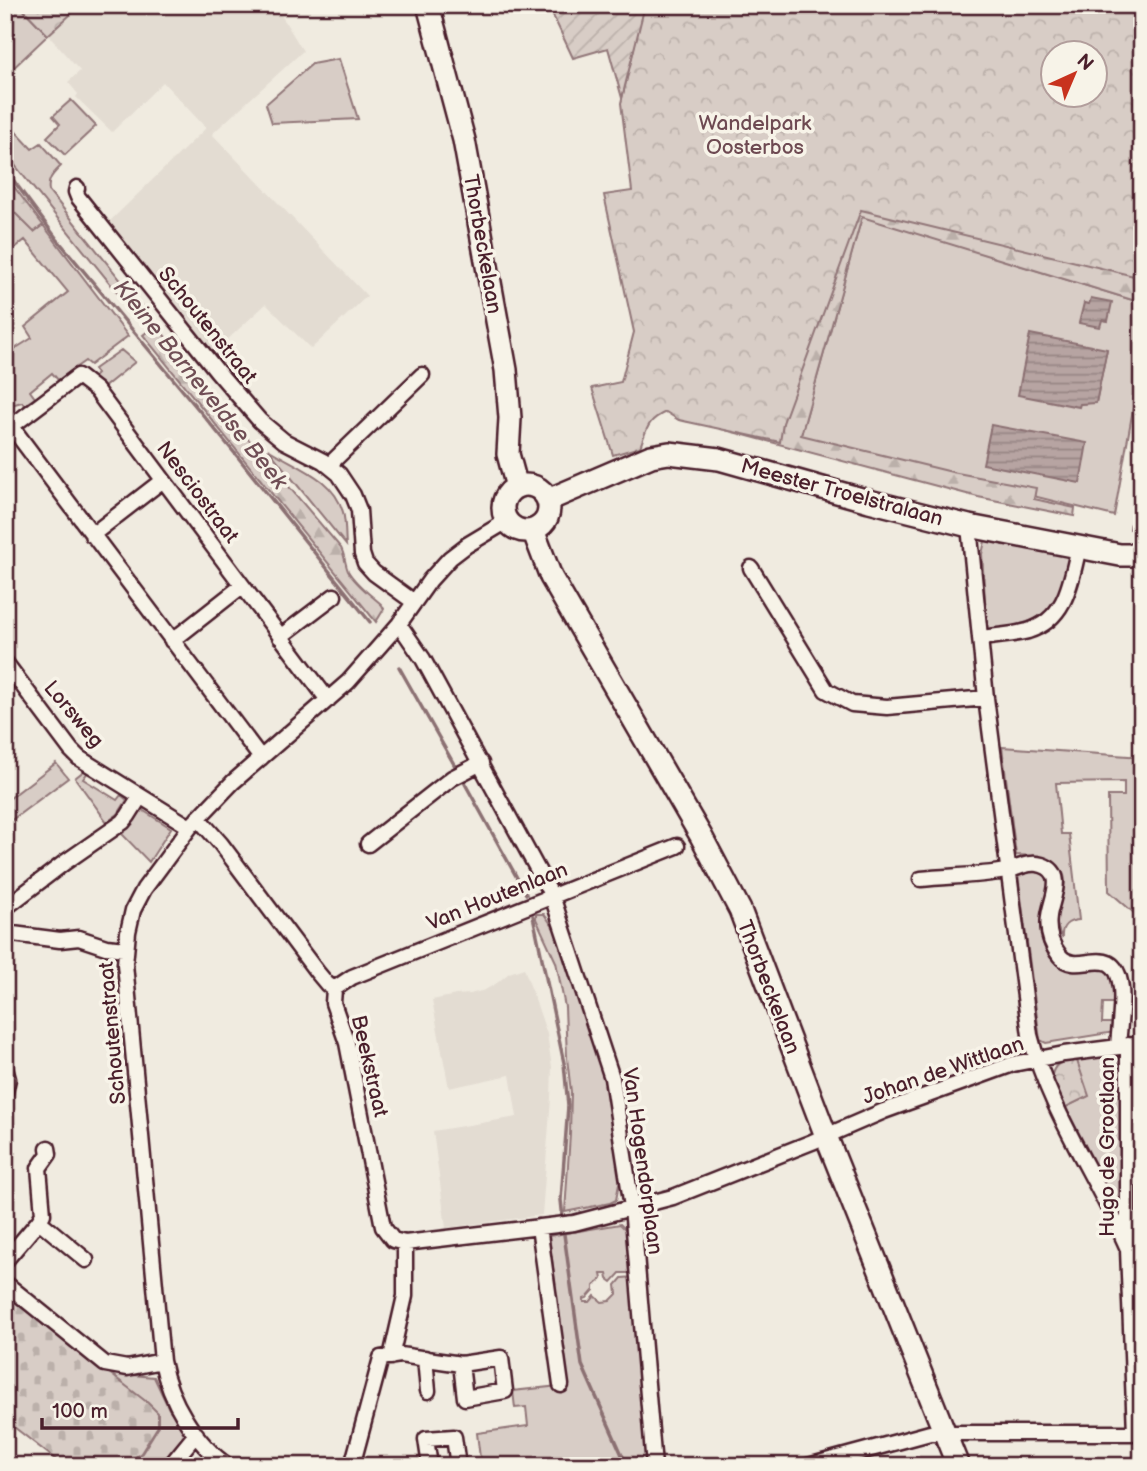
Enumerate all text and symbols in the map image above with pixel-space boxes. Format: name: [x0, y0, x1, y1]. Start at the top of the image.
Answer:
north arrow: [1038, 38, 1108, 108]
text: N: [1072, 50, 1098, 76]
park label: Wandelpark Oosterbos: [699, 111, 812, 160]
street label: Thorbeckelaan: [458, 172, 507, 316]
street label: Schoutenstraat: [153, 262, 263, 389]
water label: Kleine Barneveldse Beek: [107, 274, 294, 496]
street label: Nesciostraat: [151, 437, 244, 549]
street label: Meester Troelstralaan: [738, 453, 946, 531]
street label: Lorsweg: [38, 676, 109, 753]
street label: Van Houtenlaan: [423, 857, 571, 936]
street label: Thorbeckelaan: [732, 917, 805, 1058]
street label: Schoutenstraat: [94, 960, 131, 1105]
street label: Beekstraat: [346, 1013, 393, 1120]
street label: Johan de Wittlaan: [859, 1031, 1027, 1110]
street label: Hugo de Grootlaan: [1095, 1057, 1120, 1237]
street label: Van Hogendorplaan: [617, 1066, 668, 1256]
scale bar: [42, 1387, 238, 1431]
text: 100 m: [52, 1399, 108, 1424]

